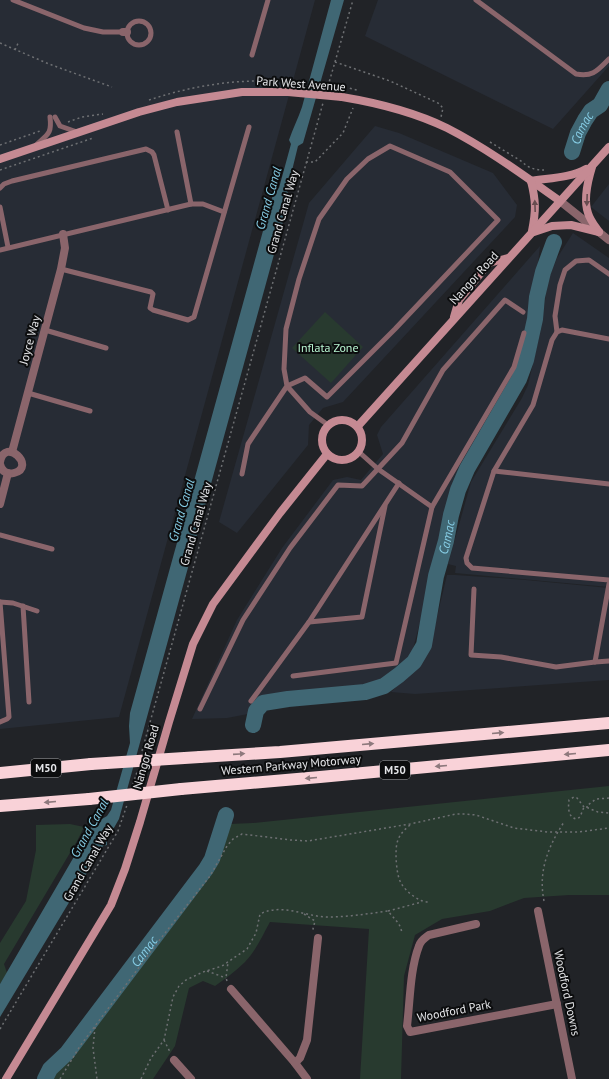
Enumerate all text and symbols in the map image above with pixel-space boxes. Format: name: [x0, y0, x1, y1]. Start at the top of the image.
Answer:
street label: Park West Avenue: [256, 73, 346, 94]
water label: Camac: [567, 108, 598, 146]
water label: Grand Canal: [251, 164, 286, 232]
street label: Grand Canal Way: [263, 168, 302, 255]
one-way arrow: [584, 194, 590, 207]
one-way arrow: [532, 199, 538, 212]
street label: Nangor Road: [446, 248, 501, 307]
street label: Joyce Way: [15, 313, 43, 367]
park label: Inflata Zone: [298, 340, 359, 355]
water label: Grand Canal: [164, 476, 199, 544]
street label: Grand Canal Way: [176, 480, 215, 567]
water label: Camac: [435, 518, 459, 556]
street label: Nangor Road: [129, 723, 162, 791]
one-way arrow: [492, 729, 504, 736]
one-way arrow: [362, 741, 374, 747]
street label: Western Parkway Motorway: [220, 751, 362, 778]
one-way arrow: [233, 751, 245, 758]
one-way arrow: [564, 751, 576, 757]
road number: M50: [31, 759, 61, 777]
road number: M50: [380, 761, 410, 779]
one-way arrow: [435, 763, 447, 769]
one-way arrow: [305, 775, 317, 782]
water label: Grand Canal: [66, 795, 113, 861]
one-way arrow: [44, 799, 56, 805]
street label: Grand Canal Way: [60, 821, 116, 904]
water label: Camac: [127, 932, 162, 971]
street label: Woodford Downs: [551, 949, 584, 1037]
street label: Woodford Park: [416, 996, 492, 1025]

